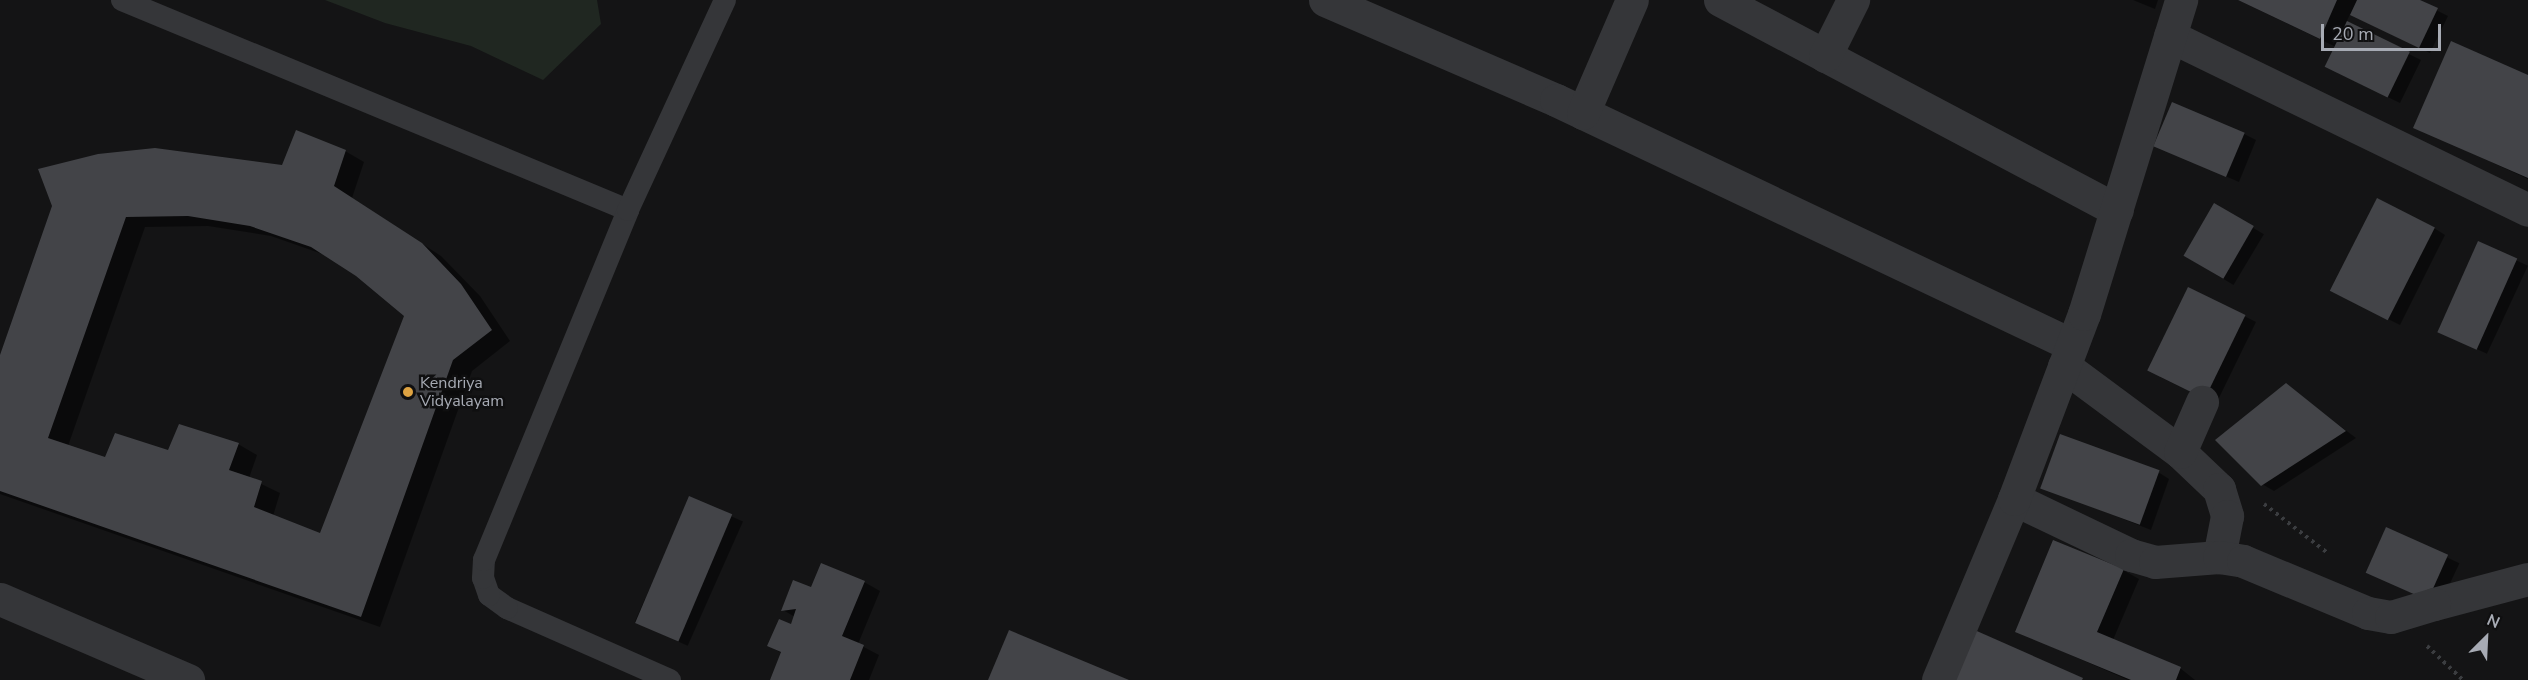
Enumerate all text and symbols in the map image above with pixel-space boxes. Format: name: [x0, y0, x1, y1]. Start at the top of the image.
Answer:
scale bar: [2324, 12, 2444, 50]
text: 20 m: [2332, 22, 2374, 46]
place label: Kendriya Vidyalayam: [420, 373, 504, 411]
marker: Kendriya Vidyalayam: [401, 385, 415, 399]
north arrow: [2456, 608, 2516, 668]
text: N: [2483, 609, 2503, 634]

